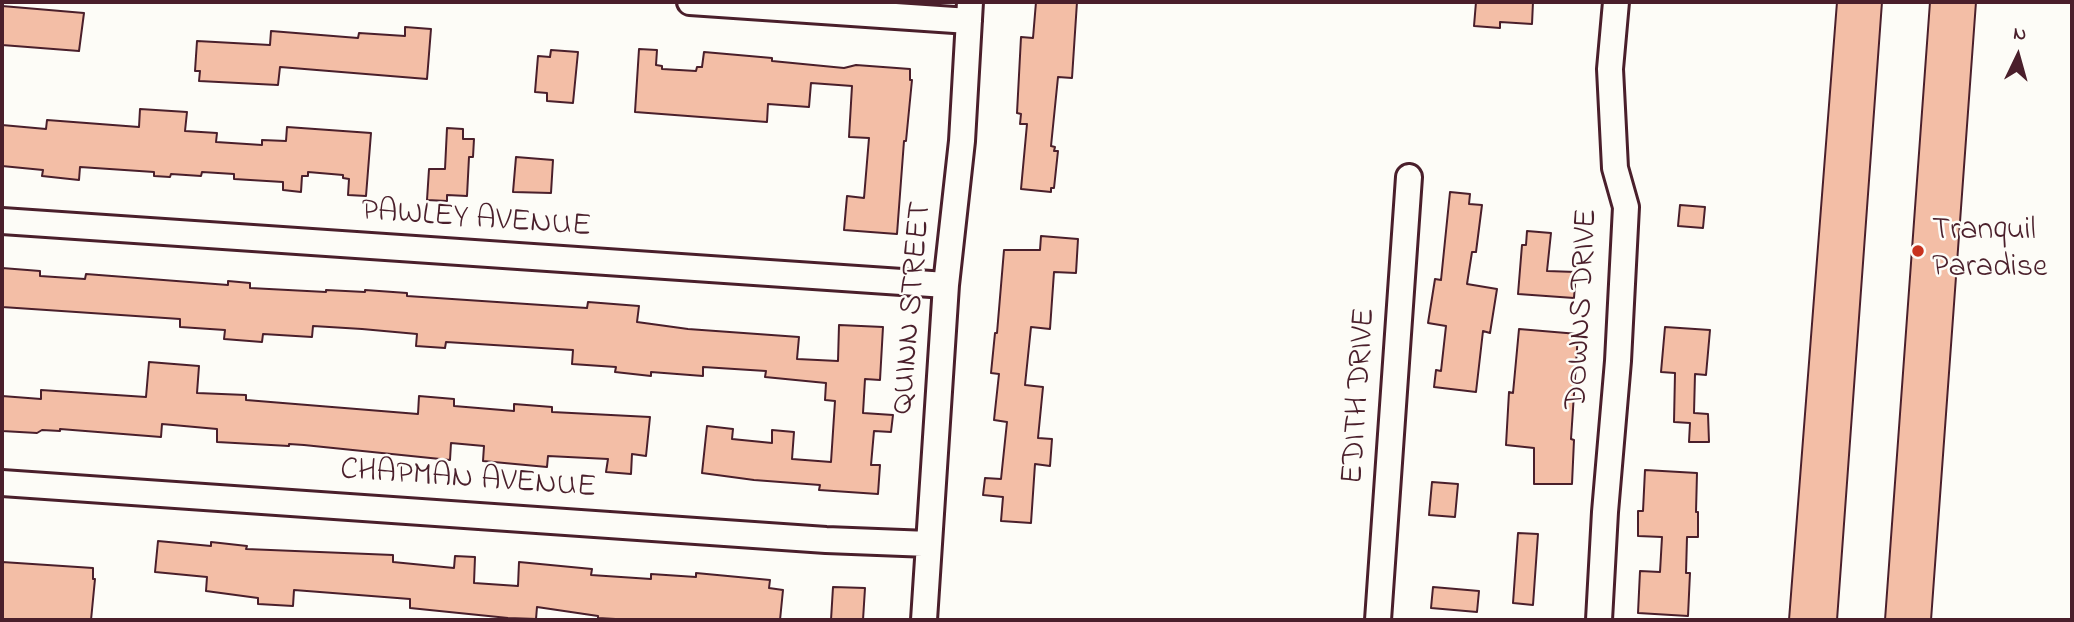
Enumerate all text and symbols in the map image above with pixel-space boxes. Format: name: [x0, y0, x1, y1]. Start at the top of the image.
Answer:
north arrow: [1983, 21, 2053, 91]
text: N: [2012, 21, 2027, 49]
street label: PAWLEY AVENUE: [360, 194, 592, 248]
street label: QUINN STREET: [886, 200, 942, 416]
street label: DOWNS DRIVE: [1560, 208, 1608, 410]
place label: Tranquil Paradise: [1932, 214, 2047, 289]
marker: Tranquil Paradise: [1910, 243, 1926, 259]
street label: EDITH DRIVE: [1336, 307, 1386, 485]
street label: CHAPMAN AVENUE: [339, 453, 597, 509]

